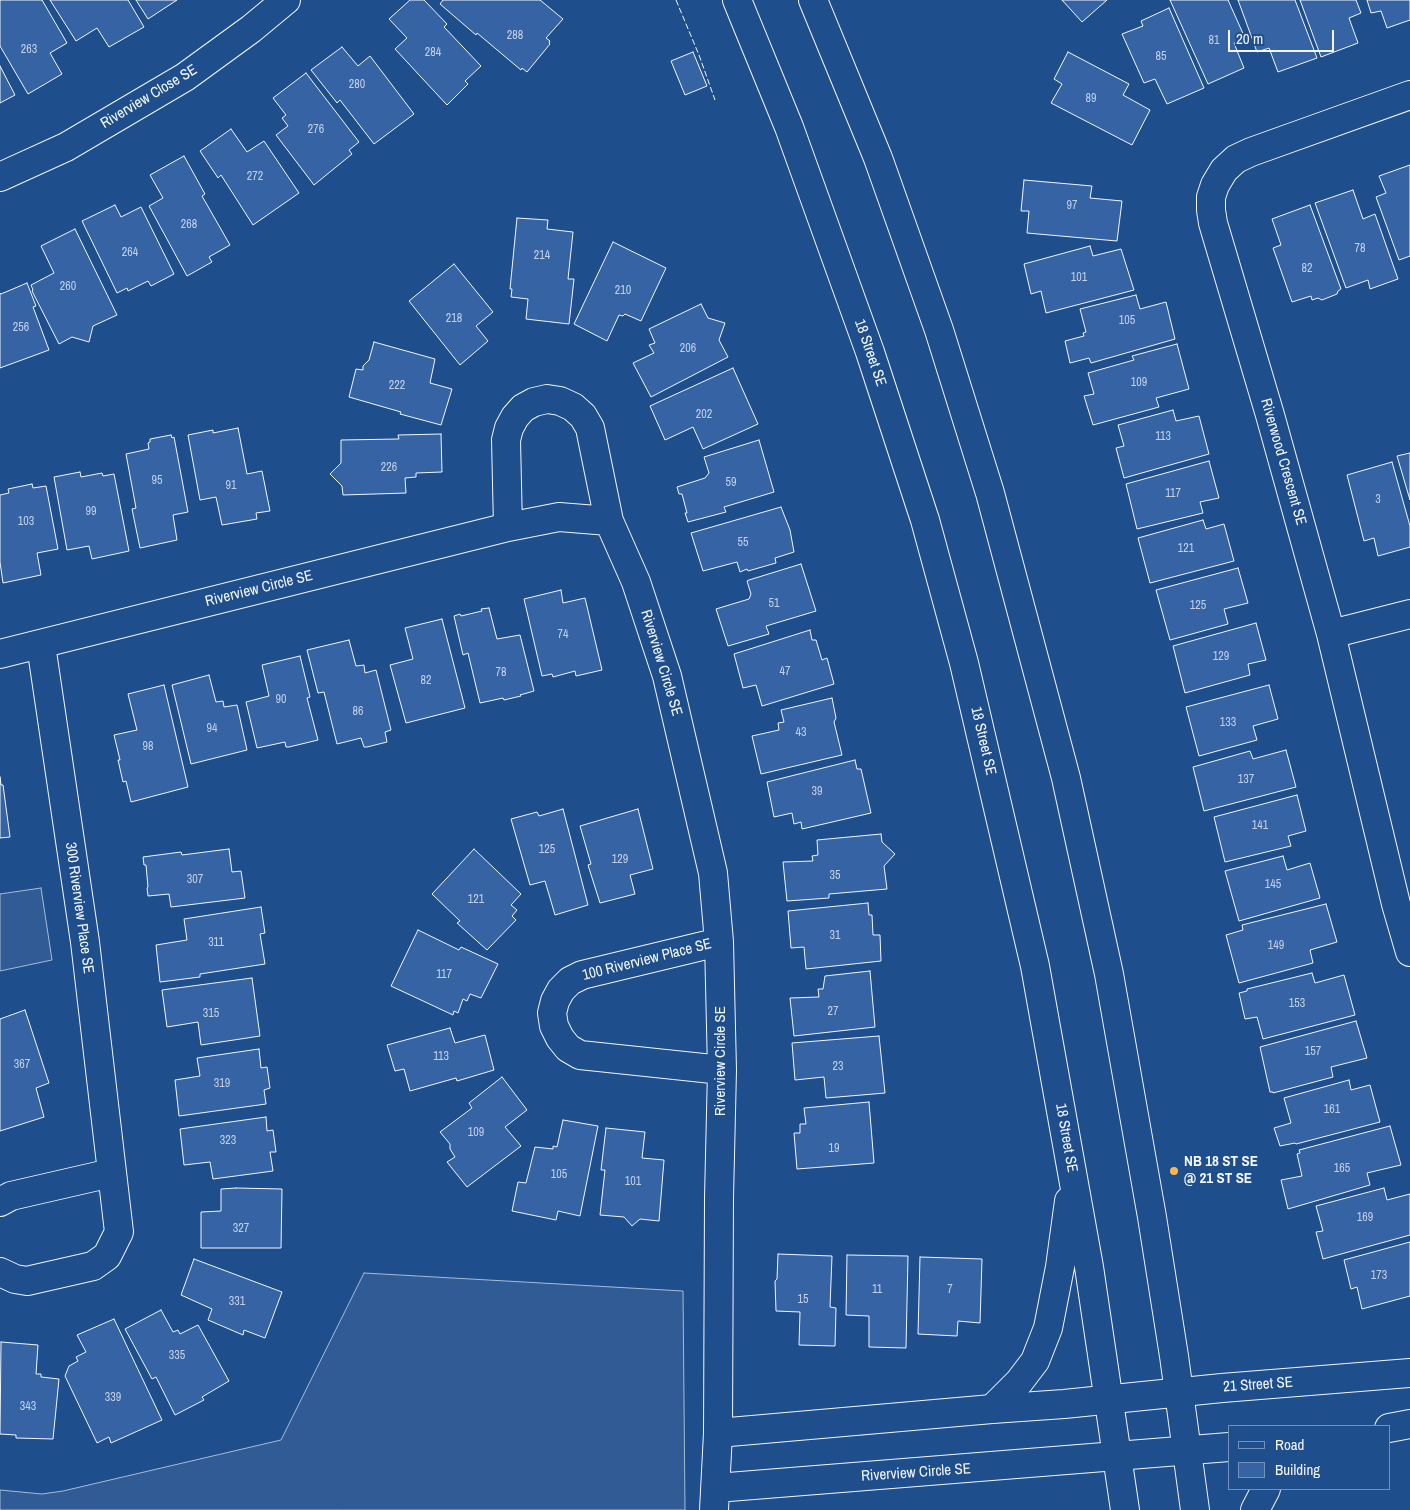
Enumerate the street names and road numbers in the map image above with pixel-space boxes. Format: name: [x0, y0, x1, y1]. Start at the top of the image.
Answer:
street label: Riverview Close SE: [97, 61, 201, 133]
street label: 18 Street SE: [850, 317, 890, 389]
street label: Riverwood Crescent SE: [1256, 396, 1310, 528]
street label: Riverview Circle SE: [203, 567, 315, 611]
street label: Riverview Circle SE: [636, 608, 686, 718]
street label: 18 Street SE: [966, 705, 1000, 777]
street label: 300 Riverview Place SE: [61, 841, 97, 975]
street label: 100 Riverview Place SE: [580, 935, 714, 985]
street label: Riverview Circle SE: [712, 1006, 730, 1116]
street label: 18 Street SE: [1051, 1102, 1081, 1174]
street label: 21 Street SE: [1223, 1374, 1293, 1396]
street label: Riverview Circle SE: [860, 1460, 972, 1486]

